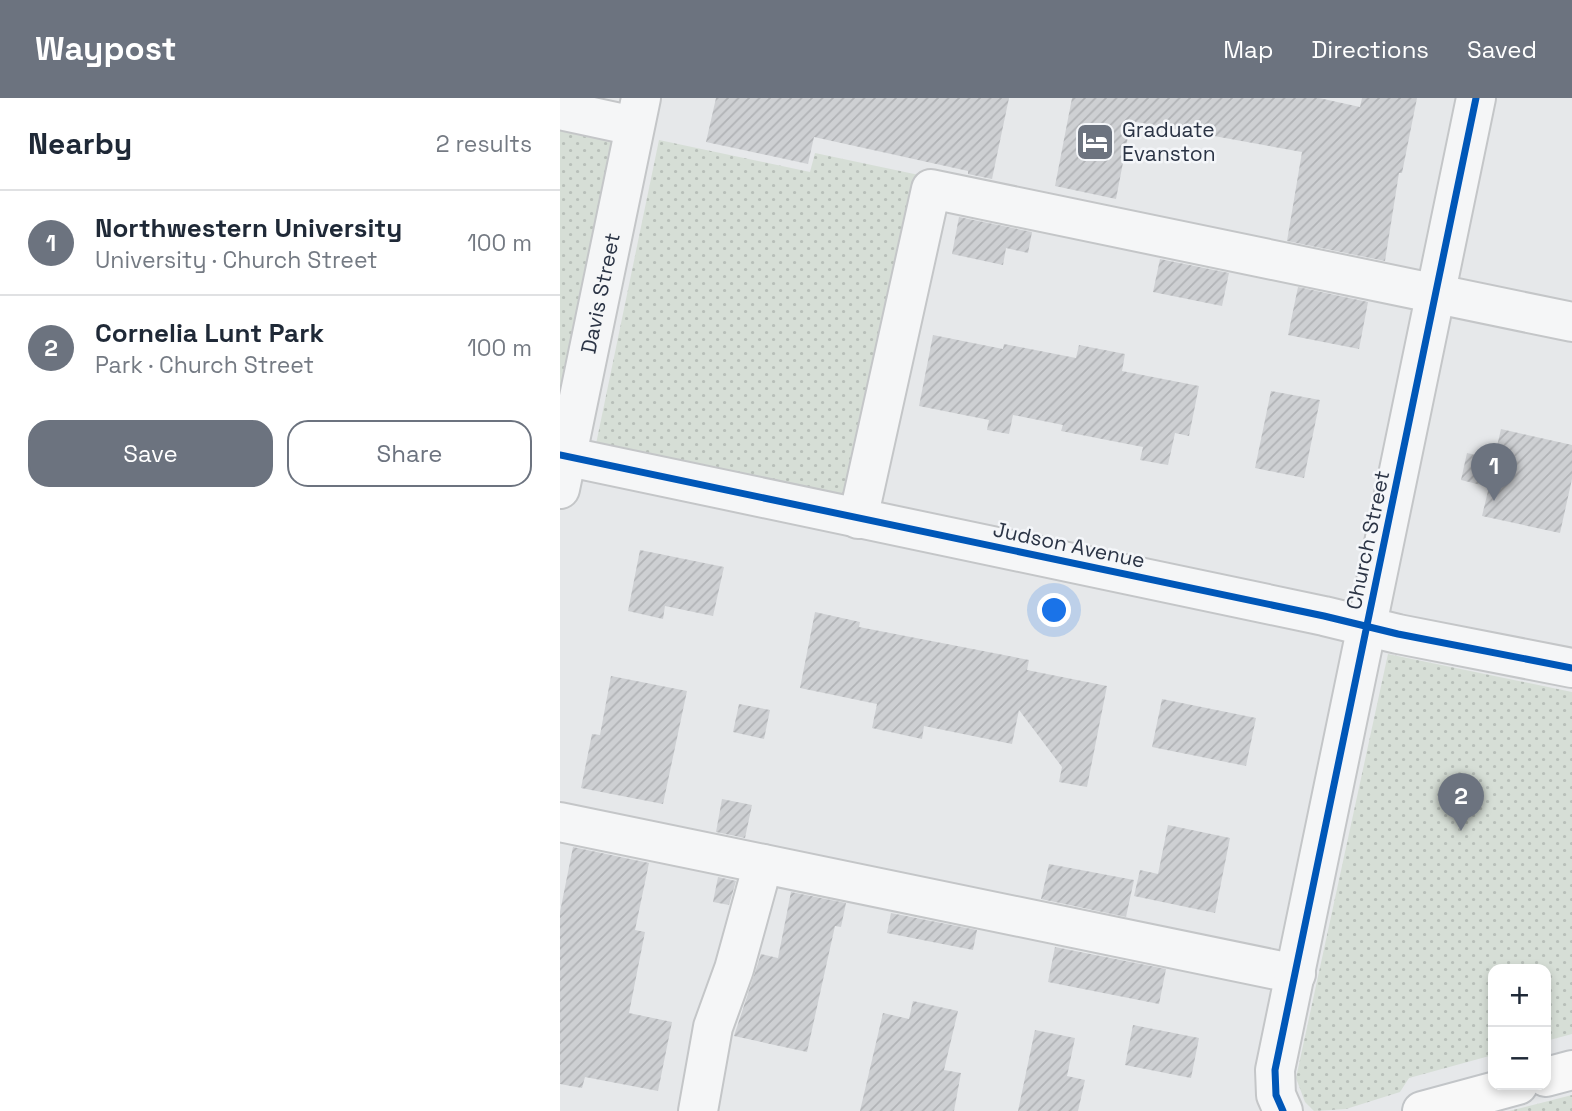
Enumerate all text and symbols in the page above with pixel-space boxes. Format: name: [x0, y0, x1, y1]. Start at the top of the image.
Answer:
text: Waypost: [35, 28, 177, 70]
text: Map: [1223, 34, 1273, 65]
text: Directions: [1311, 34, 1429, 65]
text: Saved: [1467, 34, 1537, 65]
place label: Graduate Evanston: [1122, 116, 1216, 167]
hotel icon: Graduate Evanston: [1074, 121, 1116, 163]
text: Nearby: [28, 124, 132, 163]
text: 2 results: [436, 129, 532, 159]
text: Northwestern University: [95, 211, 402, 245]
text: 1: [46, 228, 56, 258]
text: 100 m: [467, 228, 532, 258]
street label: Davis Street: [574, 230, 626, 356]
text: University · Church Street: [95, 245, 378, 275]
text: Cornelia Lunt Park: [95, 316, 324, 350]
text: 2: [44, 333, 58, 363]
text: 100 m: [467, 333, 532, 363]
text: Park · Church Street: [95, 350, 314, 380]
button: Save: [28, 420, 273, 487]
button: Share: [287, 420, 532, 487]
pin: 1: [1471, 443, 1517, 501]
street label: Church Street: [1340, 468, 1395, 612]
street label: Judson Avenue: [991, 515, 1147, 574]
your location: [1037, 593, 1071, 627]
pin: 2: [1438, 773, 1484, 831]
map controls: [1488, 964, 1551, 1090]
button: +: [1488, 964, 1551, 1027]
button: −: [1488, 1027, 1551, 1090]

